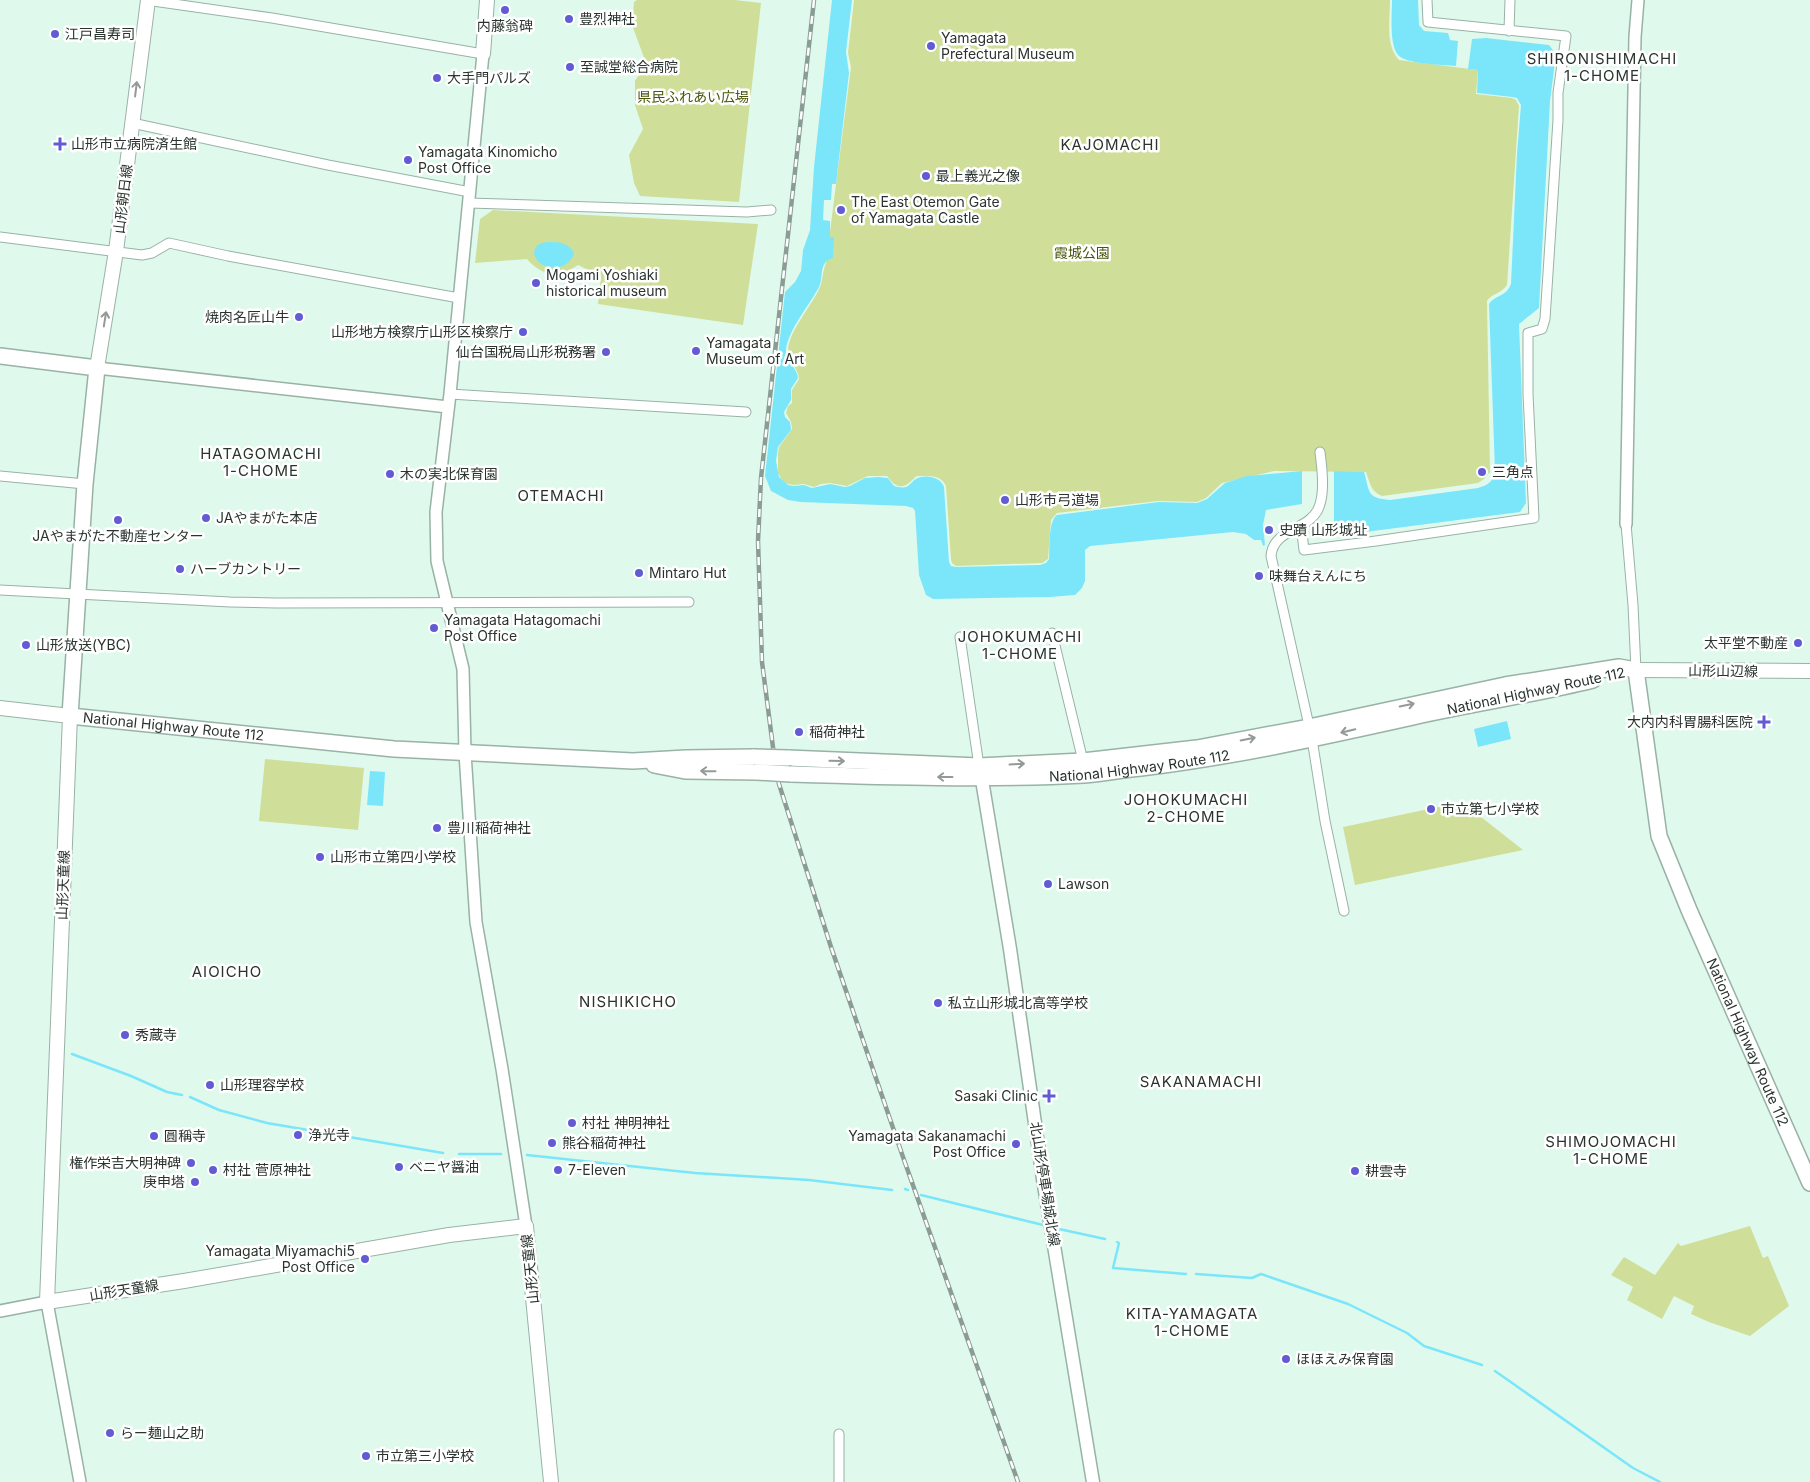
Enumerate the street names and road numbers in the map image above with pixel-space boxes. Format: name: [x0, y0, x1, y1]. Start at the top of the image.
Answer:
street label: 山形朝日線: [110, 163, 135, 235]
street label: 山形山辺線: [1688, 661, 1758, 680]
street label: National Highway Route 112: [1445, 663, 1627, 718]
street label: National Highway Route 112: [82, 708, 265, 744]
street label: National Highway Route 112: [1049, 746, 1231, 784]
street label: 山形天童線: [53, 850, 72, 920]
street label: National Highway Route 112: [1703, 955, 1793, 1129]
street label: 北山形停車場城北線: [1027, 1120, 1064, 1247]
street label: 山形天童線: [517, 1233, 542, 1305]
street label: 山形天童線: [88, 1276, 160, 1303]

